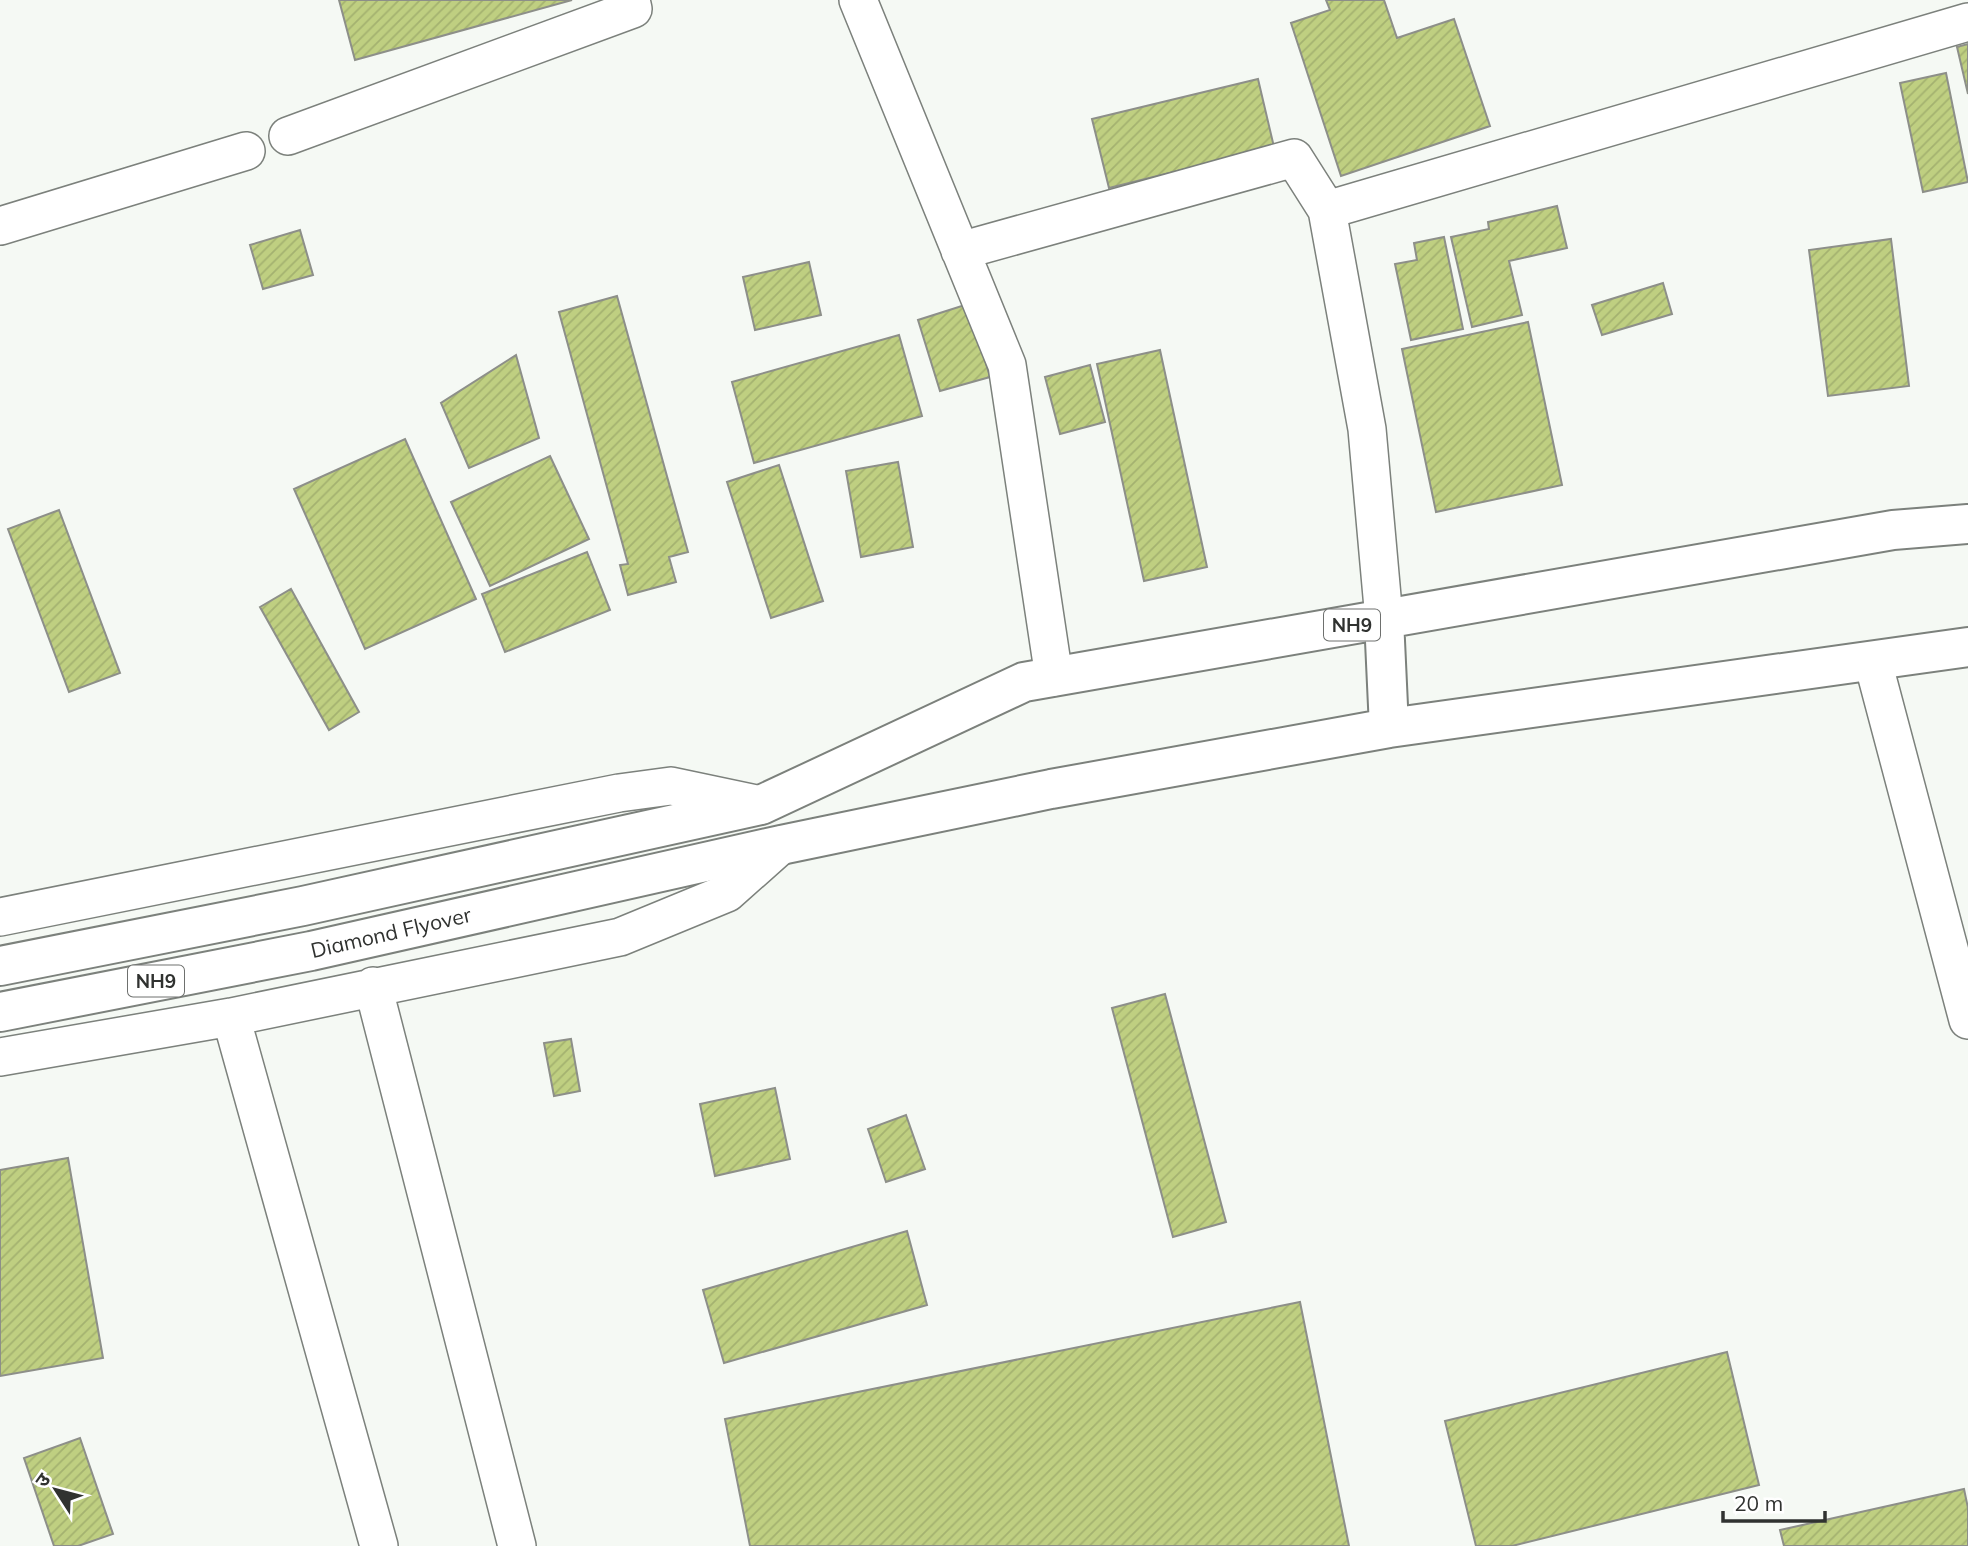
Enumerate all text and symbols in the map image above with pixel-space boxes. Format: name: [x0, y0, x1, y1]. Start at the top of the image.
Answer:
road number: NH9: [1324, 610, 1380, 640]
street label: Diamond Flyover: [308, 901, 474, 963]
road number: NH9: [128, 965, 184, 996]
north arrow: [21, 1455, 91, 1525]
text: उ: [29, 1468, 56, 1492]
scale bar: [1723, 1480, 1825, 1524]
text: 20 m: [1734, 1490, 1783, 1516]

